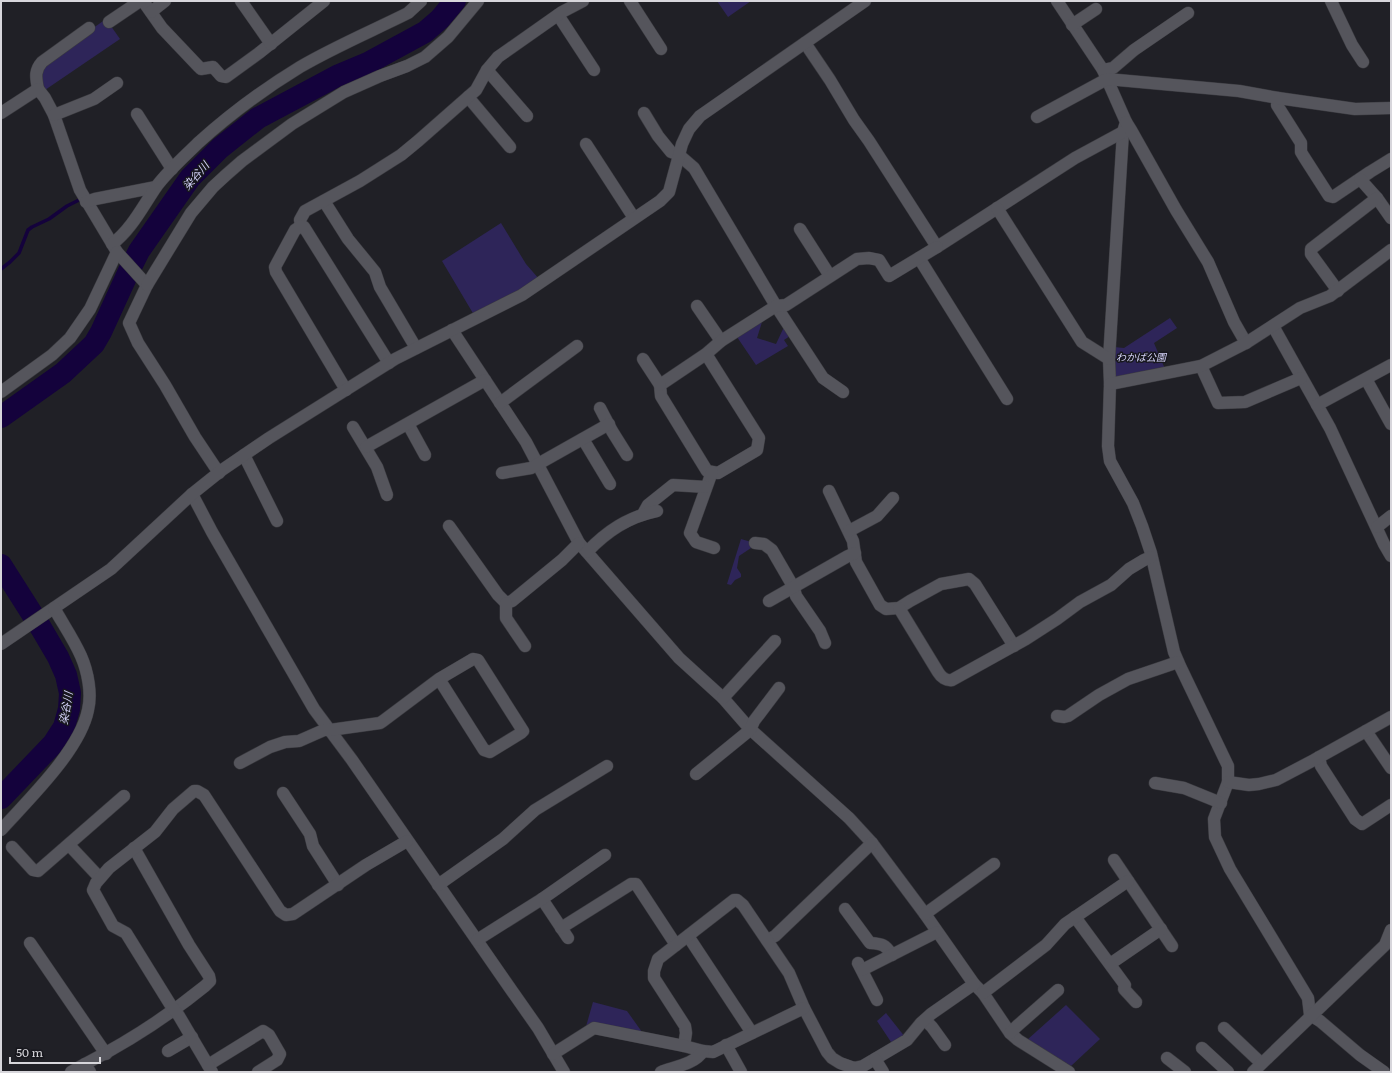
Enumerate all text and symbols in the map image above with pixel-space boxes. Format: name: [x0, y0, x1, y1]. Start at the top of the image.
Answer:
water label: 染谷川: [178, 157, 213, 193]
park label: わかば公園: [1116, 349, 1168, 364]
water label: 染谷川: [55, 689, 76, 726]
scale bar: [10, 1039, 100, 1065]
text: 50 m: [16, 1043, 43, 1061]

